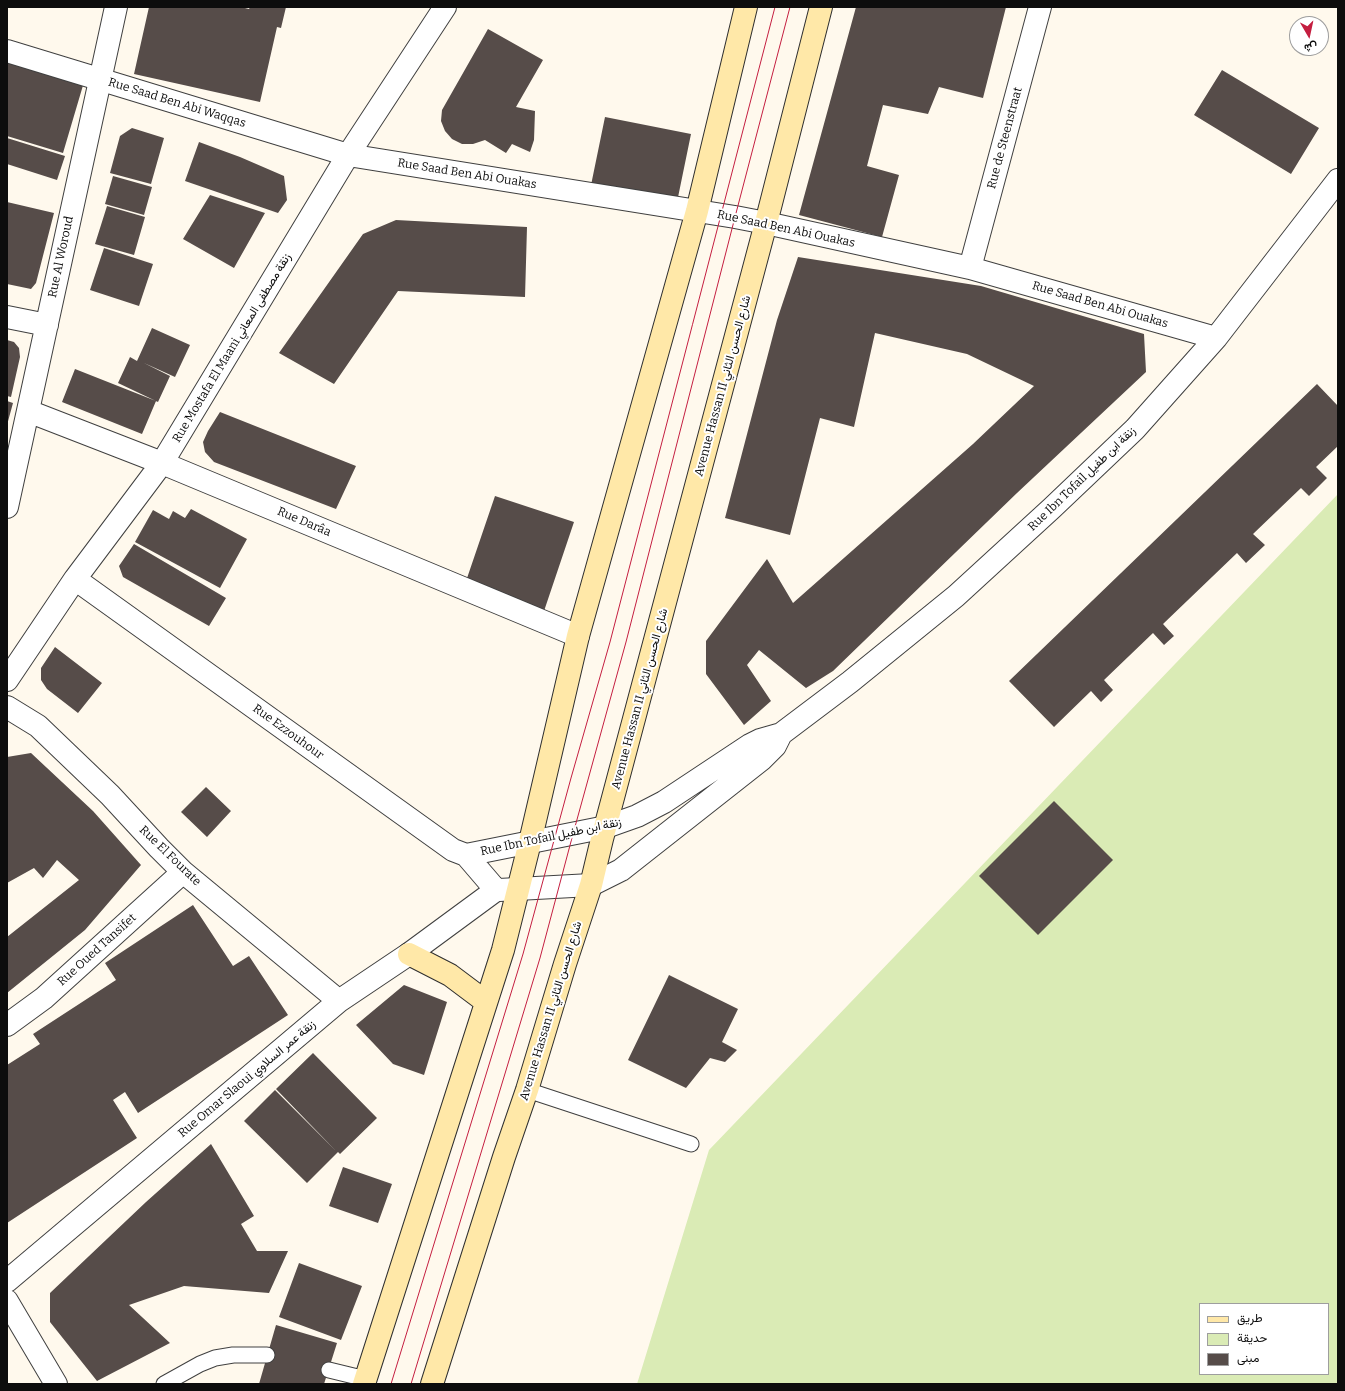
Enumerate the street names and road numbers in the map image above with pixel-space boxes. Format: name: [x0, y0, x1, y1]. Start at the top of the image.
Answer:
street label: Rue Saad Ben Abi Waqqas: [106, 75, 248, 131]
street label: Rue de Steenstraat: [985, 86, 1025, 190]
street label: Rue Saad Ben Abi Ouakas: [396, 156, 538, 192]
street label: Rue Saad Ben Abi Ouakas: [716, 207, 856, 251]
street label: Rue Al Woroud: [45, 215, 77, 299]
street label: Rue Mostafa El Maani زنقة مصطفى المعاني: [170, 251, 294, 445]
street label: Rue Saad Ben Abi Ouakas: [1030, 279, 1170, 331]
street label: Avenue Hassan II شارع الحسن الثاني: [692, 294, 754, 478]
street label: Rue Ibn Tofail زنقة ابن طفيل: [1025, 424, 1139, 534]
street label: Rue Darâa: [275, 504, 333, 540]
street label: Avenue Hassan II شارع الحسن الثاني: [609, 607, 671, 791]
street label: Rue Ezzouhour: [250, 701, 326, 763]
street label: Rue Ibn Tofail زنقة ابن طفيل: [479, 815, 623, 859]
street label: Rue El Fourate: [136, 823, 204, 889]
street label: Rue Oued Tansifet: [55, 911, 139, 989]
street label: Avenue Hassan II شارع الحسن الثاني: [517, 920, 585, 1102]
street label: Rue Omar Slaoui زنقة عمر السلاوي: [175, 1017, 319, 1141]

